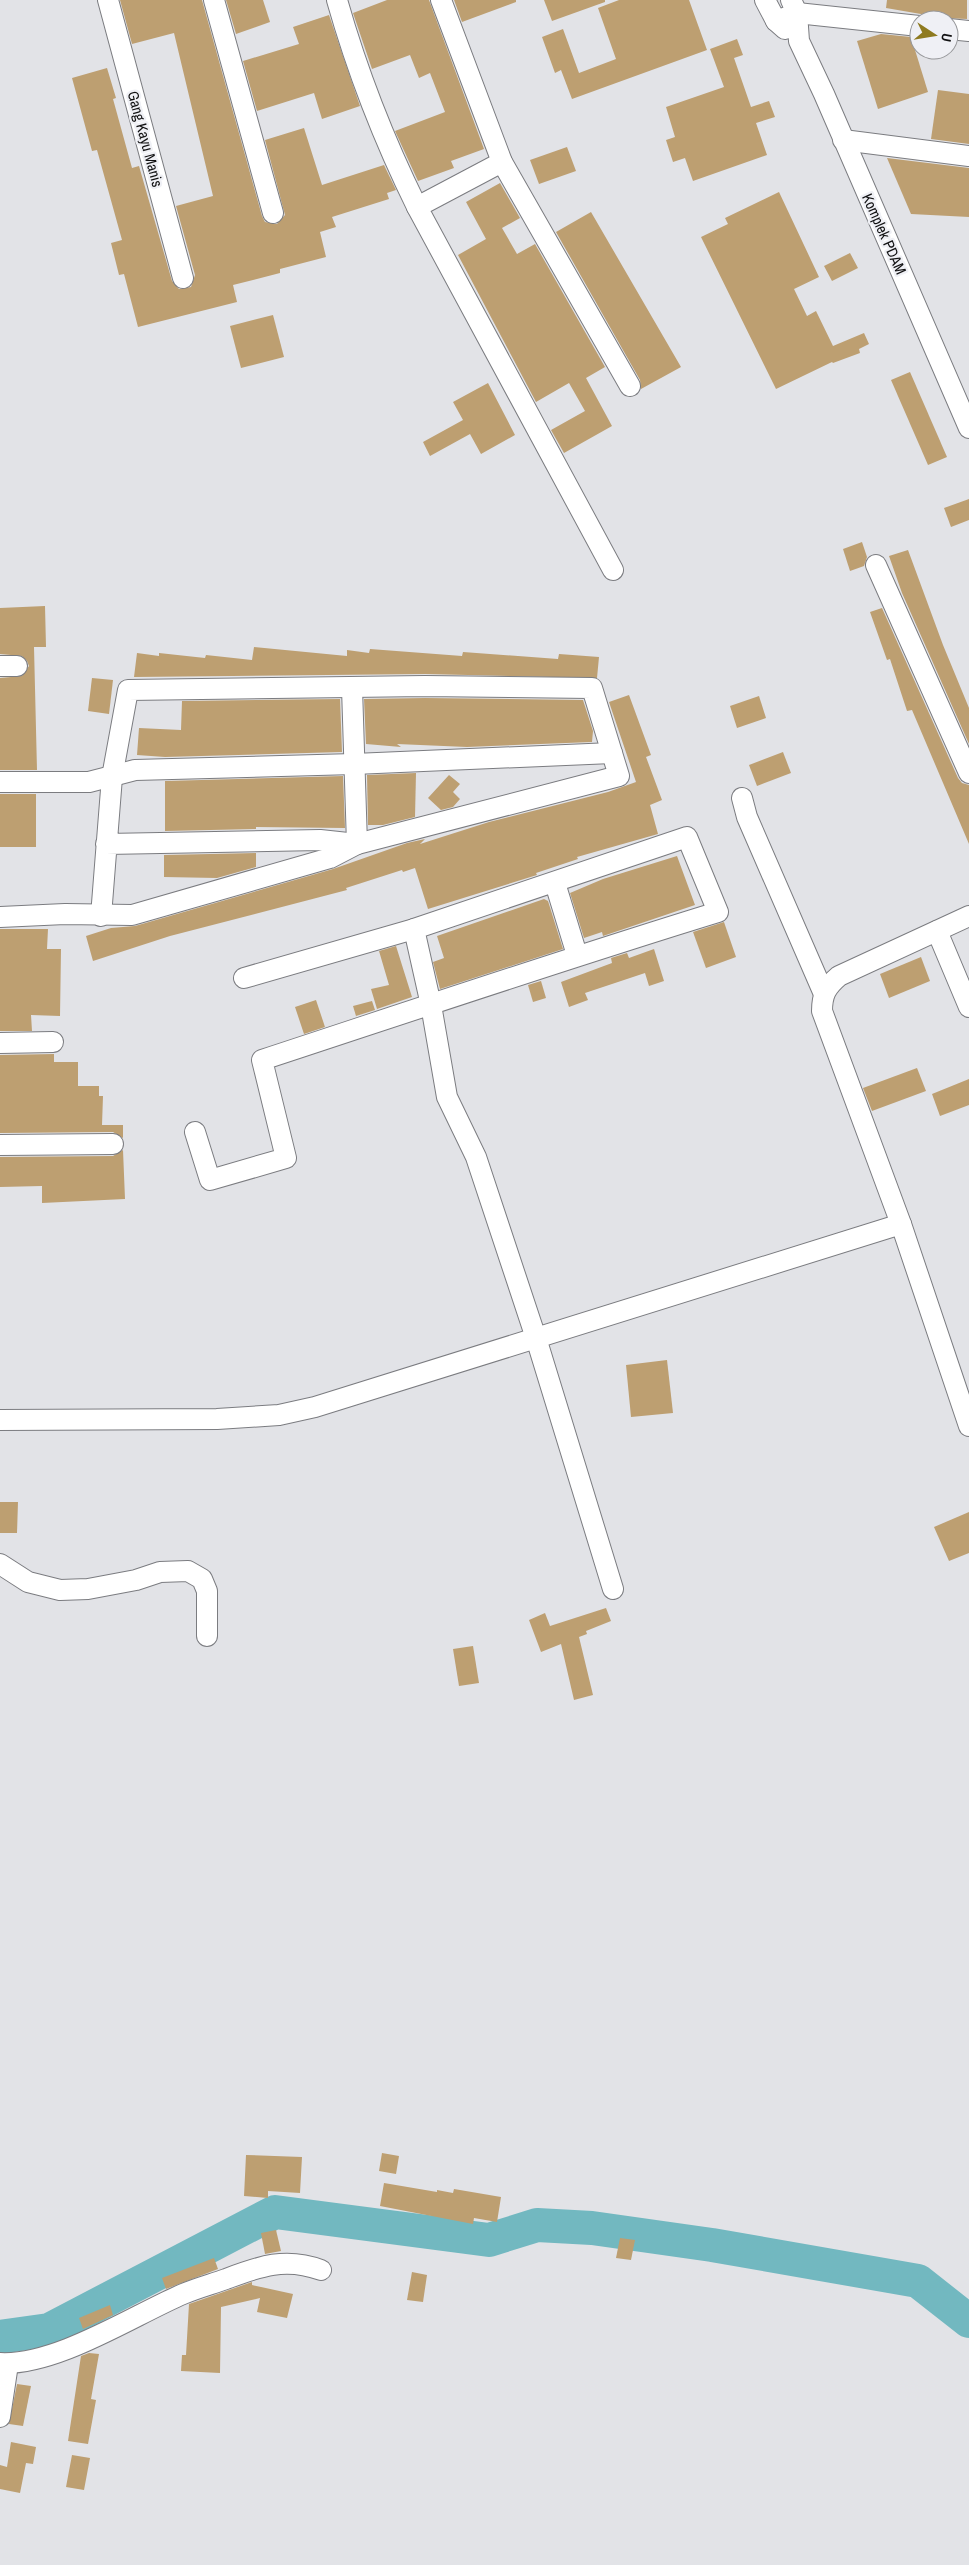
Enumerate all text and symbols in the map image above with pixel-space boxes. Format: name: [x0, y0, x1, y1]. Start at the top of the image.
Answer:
north arrow: [909, 10, 959, 60]
text: U: [937, 32, 956, 44]
street label: Gang Kayu Manis: [123, 89, 168, 189]
street label: Komplek PDAM: [857, 190, 912, 278]

